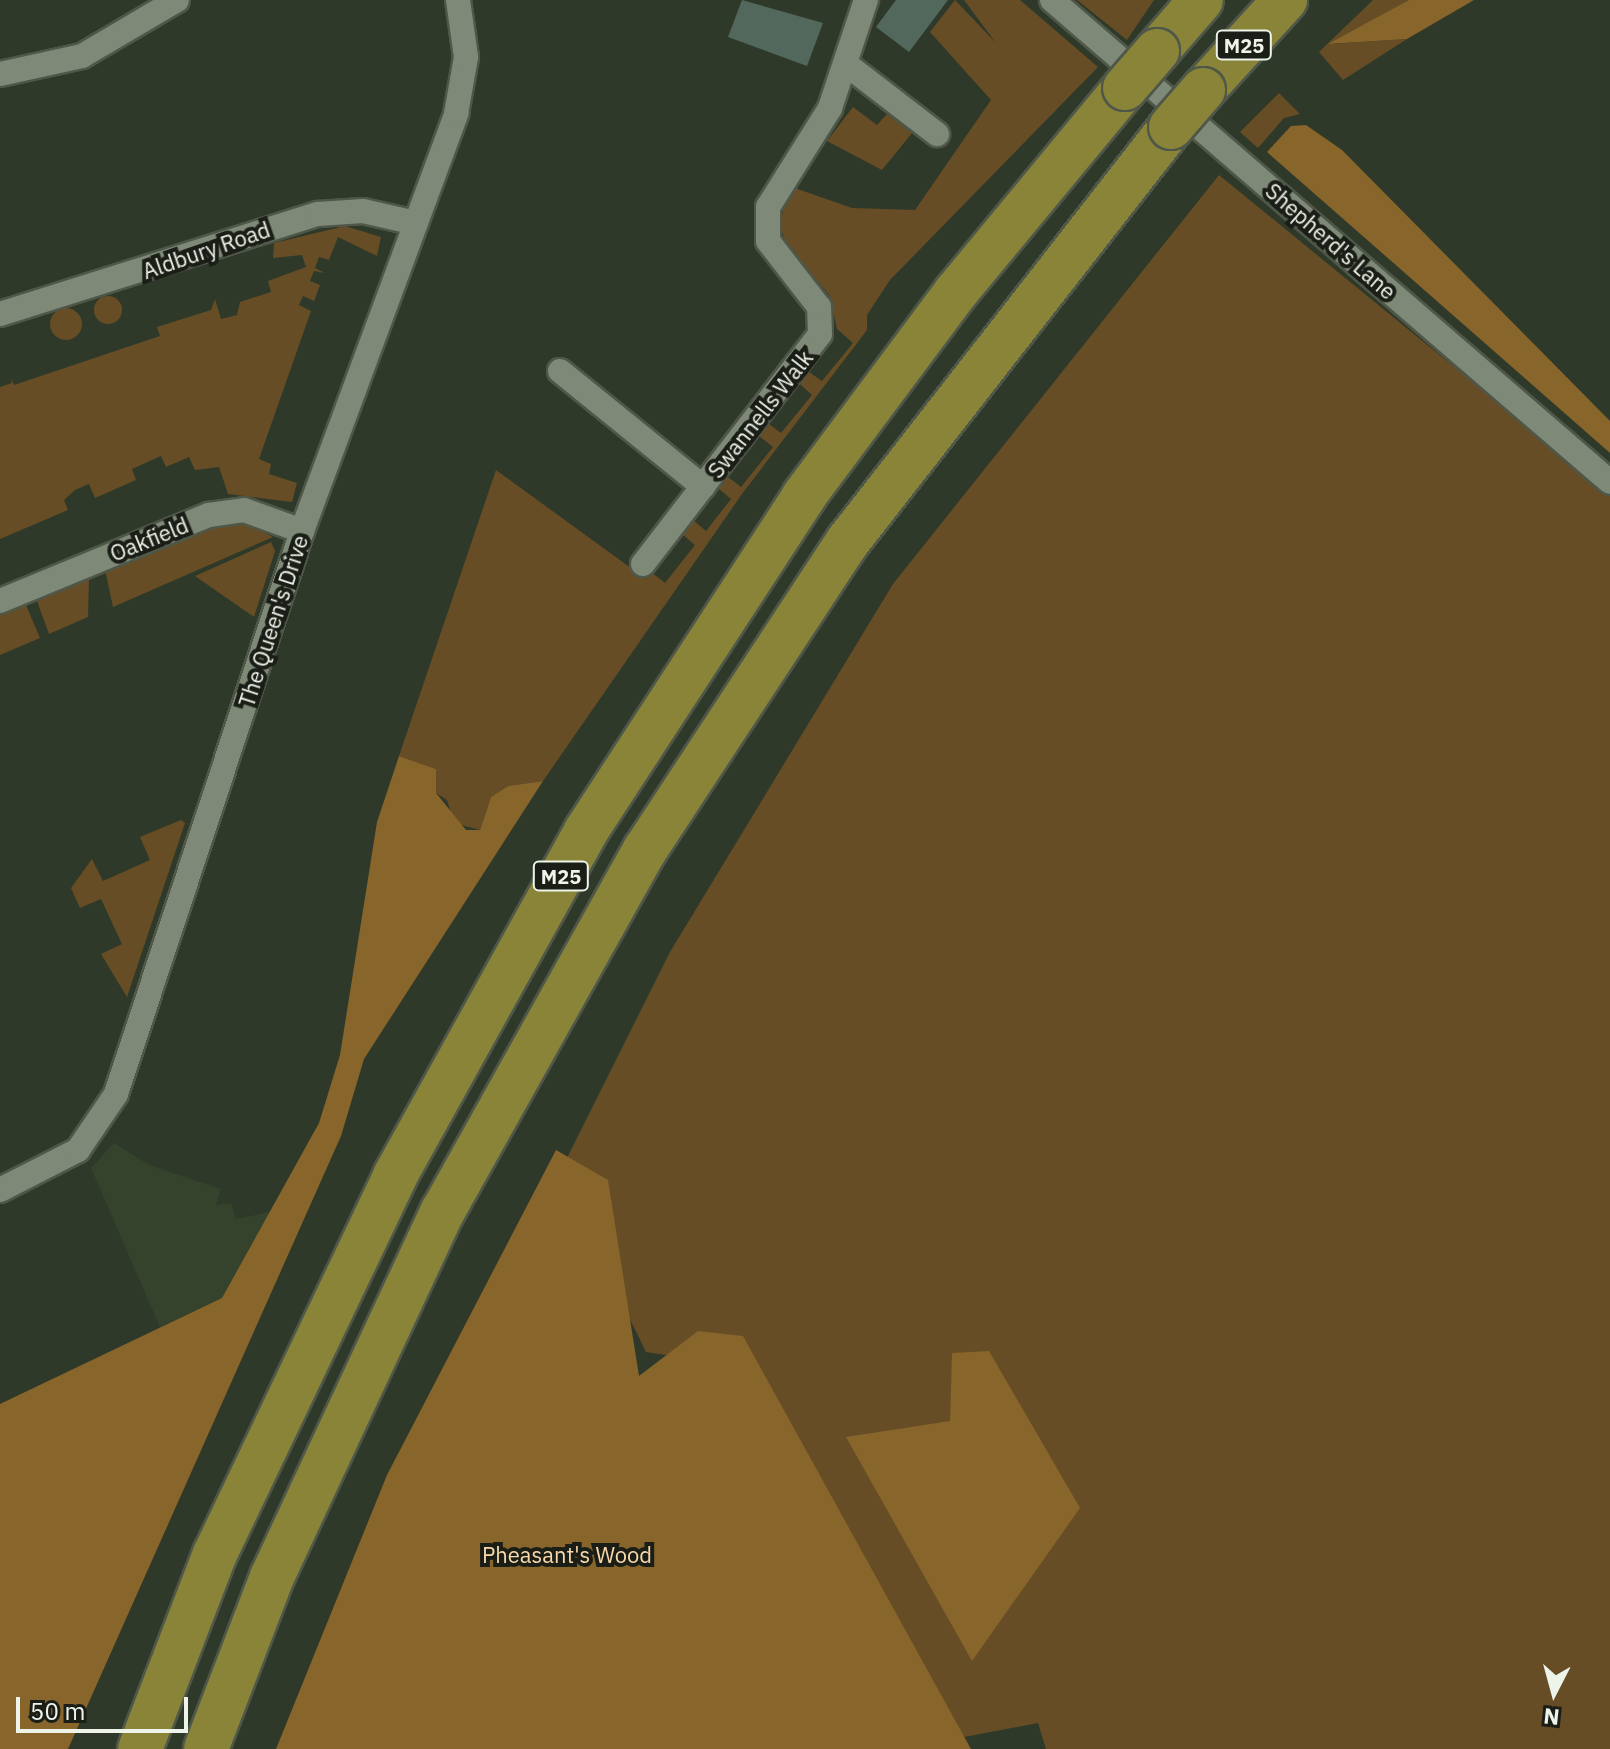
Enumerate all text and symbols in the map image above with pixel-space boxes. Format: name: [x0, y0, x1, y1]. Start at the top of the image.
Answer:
road number: M25: [1214, 29, 1274, 61]
street label: Shepherd's Lane: [1260, 177, 1402, 305]
street label: Aldbury Road: [139, 216, 273, 284]
street label: Swannells Walk: [702, 345, 818, 483]
street label: Oakfield: [106, 511, 192, 567]
street label: The Queen's Drive: [233, 532, 313, 710]
road number: M25: [531, 860, 591, 892]
park label: Pheasant's Wood: [482, 1542, 652, 1568]
north arrow: [1514, 1653, 1594, 1733]
scale bar: [20, 1681, 192, 1731]
text: 50 m: [30, 1695, 85, 1727]
text: N: [1542, 1702, 1561, 1733]

